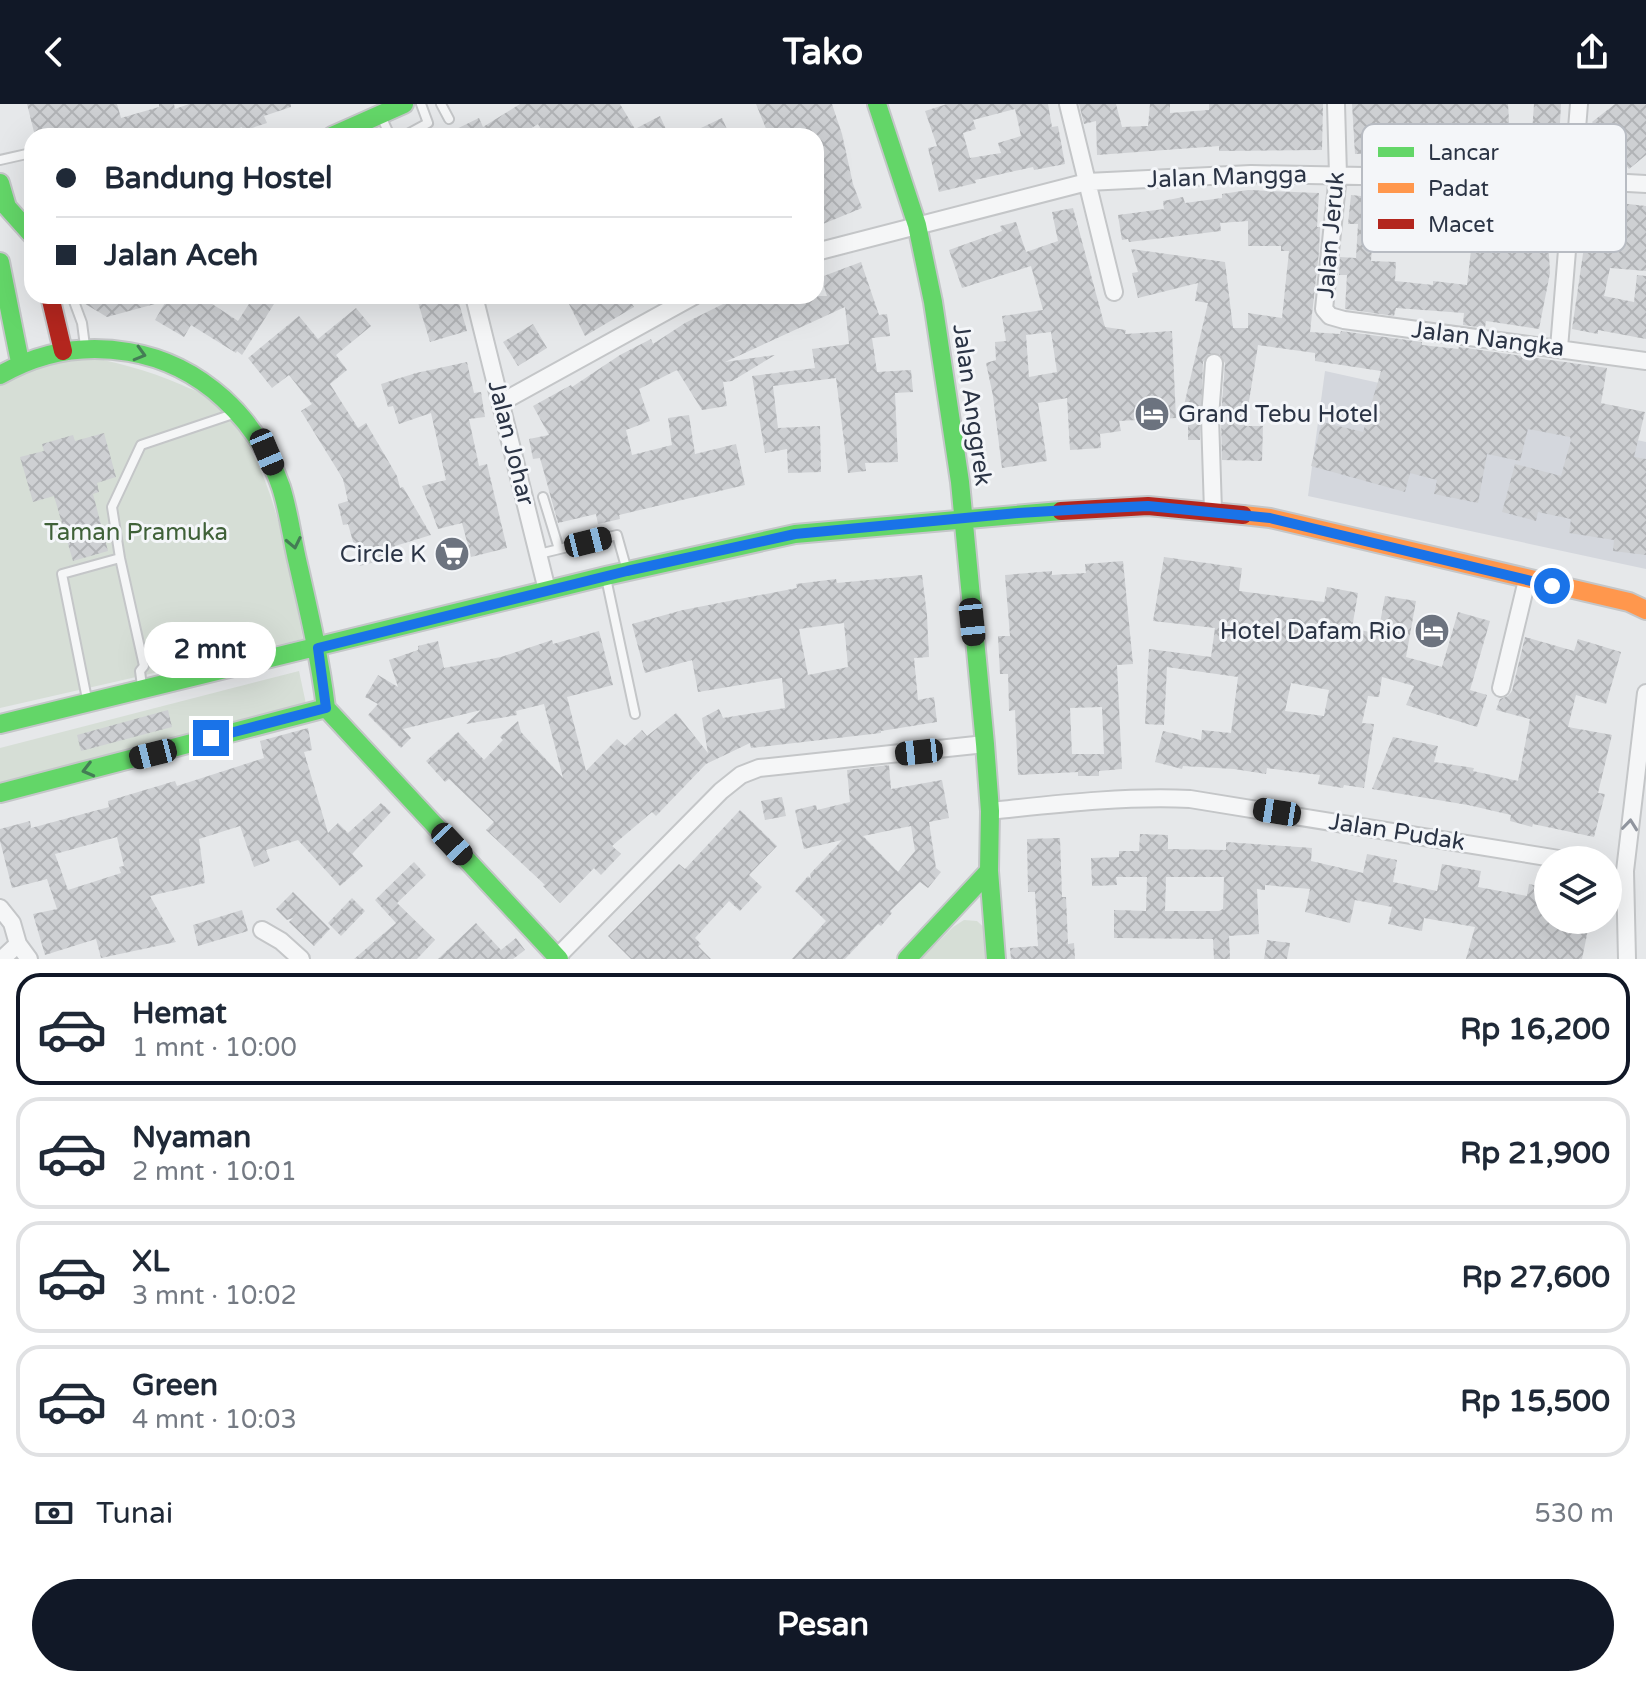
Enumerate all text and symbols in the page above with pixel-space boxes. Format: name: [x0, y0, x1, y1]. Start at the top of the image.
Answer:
icon: back: [32, 30, 76, 74]
icon: share: [1570, 30, 1614, 74]
text: Tako: [783, 31, 863, 74]
legend: [1362, 124, 1626, 252]
text: Lancar: [1428, 140, 1500, 166]
text: Bandung Hostel: [104, 160, 333, 197]
street label: Jalan Mangga: [1147, 160, 1307, 194]
street label: Jalan Jeruk: [1311, 171, 1351, 299]
text: Padat: [1428, 176, 1489, 202]
text: Macet: [1428, 212, 1494, 238]
text: Jalan Aceh: [104, 237, 258, 274]
street label: Jalan Nangka: [1410, 315, 1566, 363]
street label: Jalan Anggrek: [946, 322, 998, 488]
one-way arrow: [132, 345, 146, 361]
street label: Jalan Johar: [481, 377, 541, 509]
hotel icon: Grand Tebu Hotel: [1133, 395, 1171, 433]
place label: Grand Tebu Hotel: [1178, 400, 1378, 429]
car: [247, 425, 287, 479]
park label: Taman Pramuka: [44, 518, 228, 547]
car: [562, 525, 614, 559]
one-way arrow: [285, 535, 302, 549]
supermarket icon: Circle K: [433, 535, 471, 573]
place label: Circle K: [340, 540, 426, 569]
route start: [1534, 568, 1570, 604]
car: [958, 597, 986, 647]
hotel icon: Hotel Dafam Rio: [1413, 612, 1451, 650]
place label: Hotel Dafam Rio: [1220, 617, 1406, 646]
callout: 2 mnt: [145, 622, 277, 678]
text: 2 mnt: [174, 634, 246, 665]
route end: [193, 720, 229, 756]
car: [127, 737, 179, 771]
car: [894, 738, 944, 766]
one-way arrow: [81, 761, 95, 778]
car: [1251, 796, 1303, 828]
street label: Jalan Pudak: [1327, 807, 1467, 857]
car: [427, 818, 477, 870]
one-way arrow: [1622, 818, 1639, 831]
map controls: [1534, 846, 1622, 934]
button: layers: [1534, 846, 1622, 934]
icon: car: [36, 993, 108, 1065]
text: Hemat: [132, 995, 227, 1032]
text: Rp 16,200: [1460, 1011, 1610, 1048]
text: 1 mnt · 10:00: [132, 1032, 297, 1063]
icon: car: [36, 1117, 108, 1189]
text: Nyaman: [132, 1119, 251, 1156]
text: Rp 21,900: [1460, 1135, 1610, 1172]
text: 2 mnt · 10:01: [132, 1156, 297, 1187]
icon: car: [36, 1241, 108, 1313]
text: XL: [132, 1243, 169, 1280]
text: Rp 27,600: [1461, 1259, 1610, 1296]
text: 3 mnt · 10:02: [132, 1280, 297, 1311]
icon: car: [36, 1365, 108, 1437]
text: Green: [132, 1367, 218, 1404]
text: Rp 15,500: [1460, 1383, 1610, 1420]
text: 4 mnt · 10:03: [132, 1404, 297, 1435]
icon: cash: [32, 1491, 76, 1535]
text: Tunai: [96, 1495, 173, 1532]
text: 530 m: [1534, 1498, 1614, 1529]
button: Pesan: [32, 1579, 1614, 1671]

